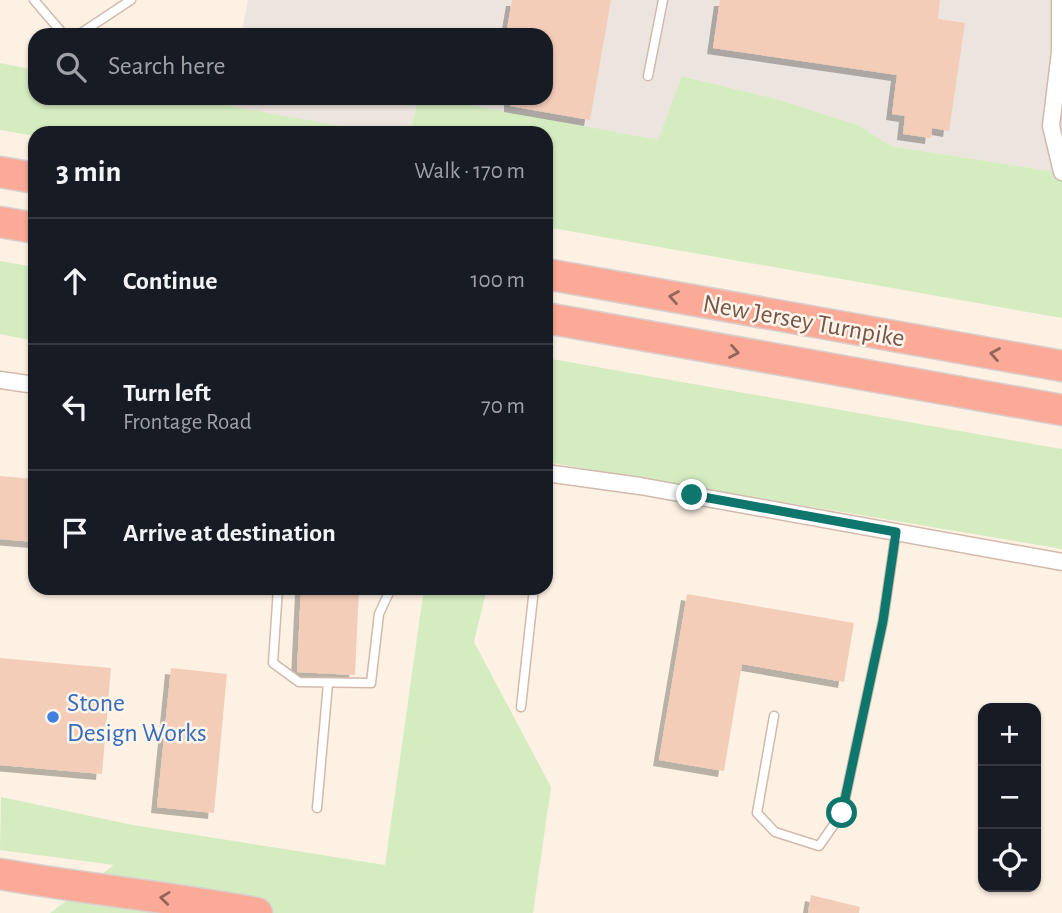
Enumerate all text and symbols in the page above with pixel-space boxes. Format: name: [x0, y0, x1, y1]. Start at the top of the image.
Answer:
search box: [28, 28, 553, 105]
icon: search: [52, 48, 90, 86]
text: Search here: [108, 53, 226, 79]
text: 3 min: [56, 157, 121, 187]
text: Walk · 170 m: [414, 160, 525, 183]
icon: ahead: [56, 262, 94, 300]
text: Continue: [123, 268, 218, 294]
text: 100 m: [471, 269, 525, 292]
one-way arrow: [668, 290, 680, 305]
street label: New Jersey Turnpike: [701, 290, 907, 352]
one-way arrow: [728, 343, 740, 358]
one-way arrow: [989, 347, 1001, 362]
text: Turn left: [123, 380, 211, 406]
icon: left: [56, 388, 94, 426]
text: 70 m: [481, 395, 525, 418]
text: Frontage Road: [123, 411, 252, 434]
route end: [676, 479, 707, 510]
icon: arrive: [56, 514, 94, 552]
text: Arrive at destination: [123, 520, 336, 546]
place label: Stone Design Works: [67, 690, 207, 746]
map controls: [978, 703, 1041, 892]
button: +: [978, 703, 1041, 766]
marker: Stone Design Works: [45, 709, 61, 725]
button: −: [978, 766, 1041, 829]
route start: [826, 797, 857, 828]
button: locate: [978, 829, 1041, 892]
one-way arrow: [159, 890, 171, 905]

